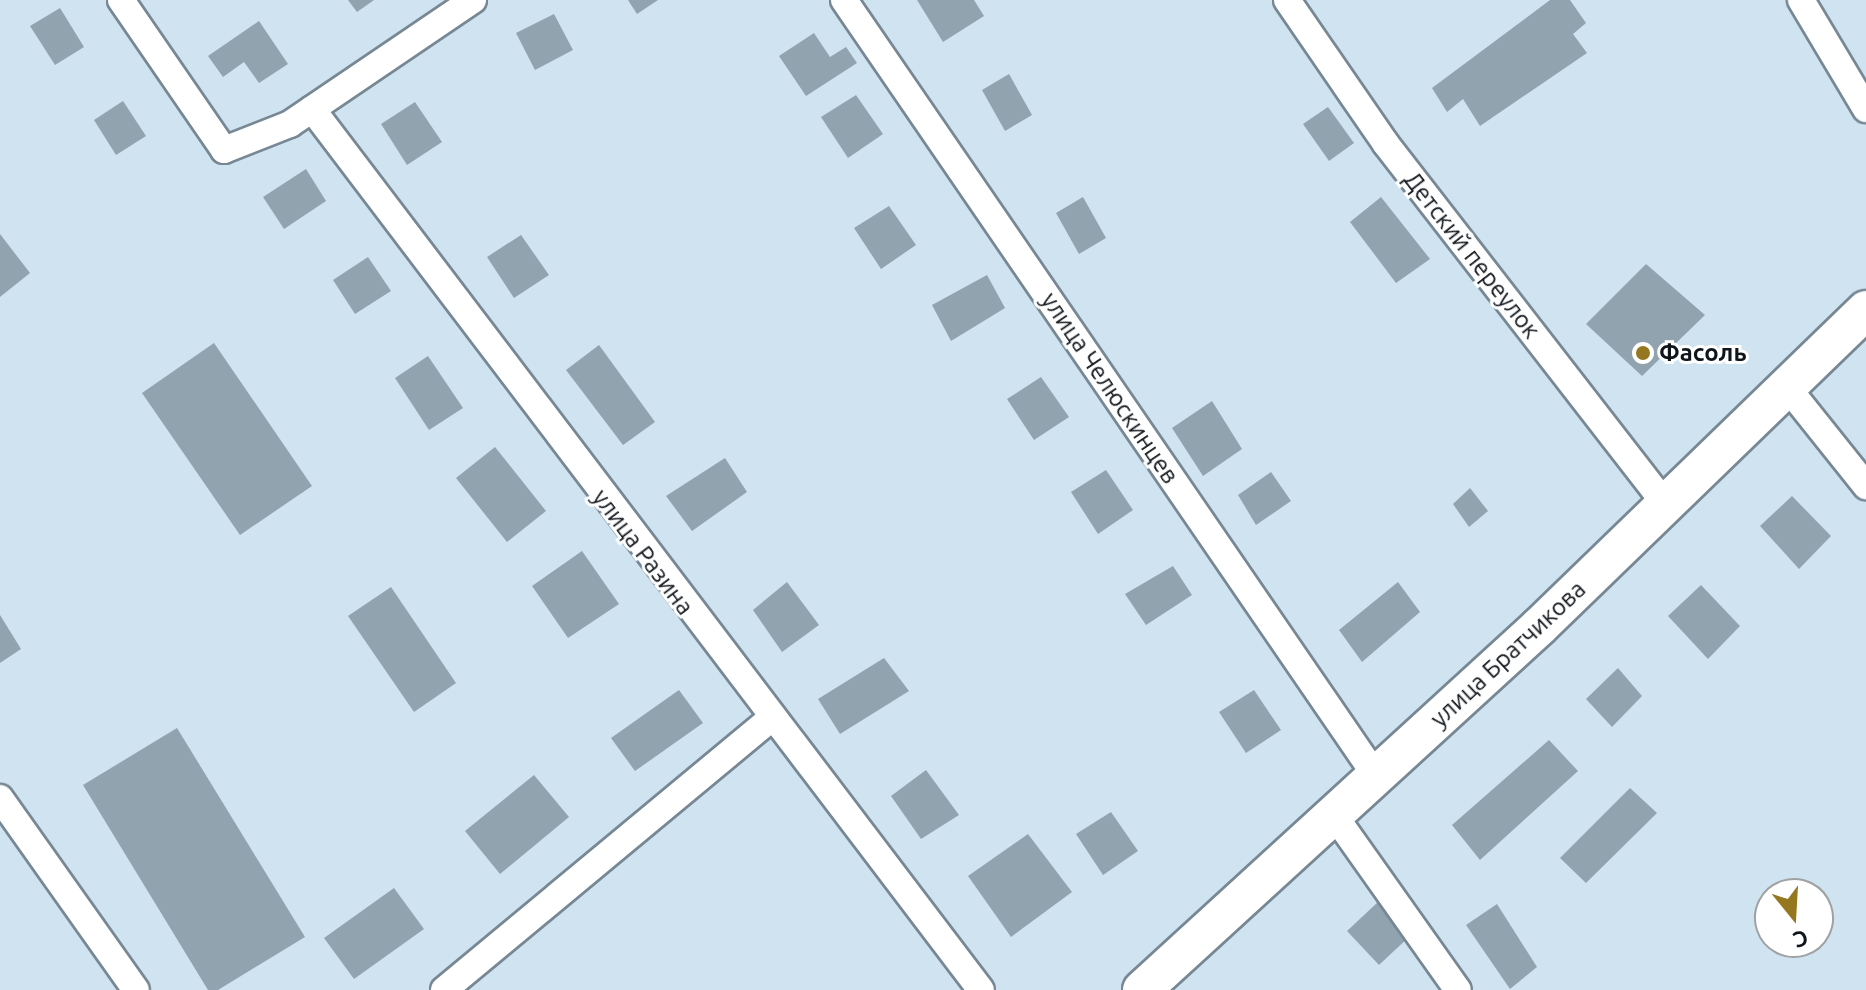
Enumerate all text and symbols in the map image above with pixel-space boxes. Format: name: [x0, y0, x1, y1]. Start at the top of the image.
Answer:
street label: Детский переулок: [1398, 166, 1546, 344]
street label: улица Челюскинцев: [1035, 287, 1185, 489]
place label: Фасоль: [1659, 339, 1747, 367]
marker: Фасоль: [1634, 344, 1652, 362]
street label: улица Разина: [586, 484, 700, 620]
street label: улица Братчикова: [1425, 575, 1591, 733]
north arrow: [1754, 878, 1834, 958]
text: С: [1790, 925, 1812, 953]

